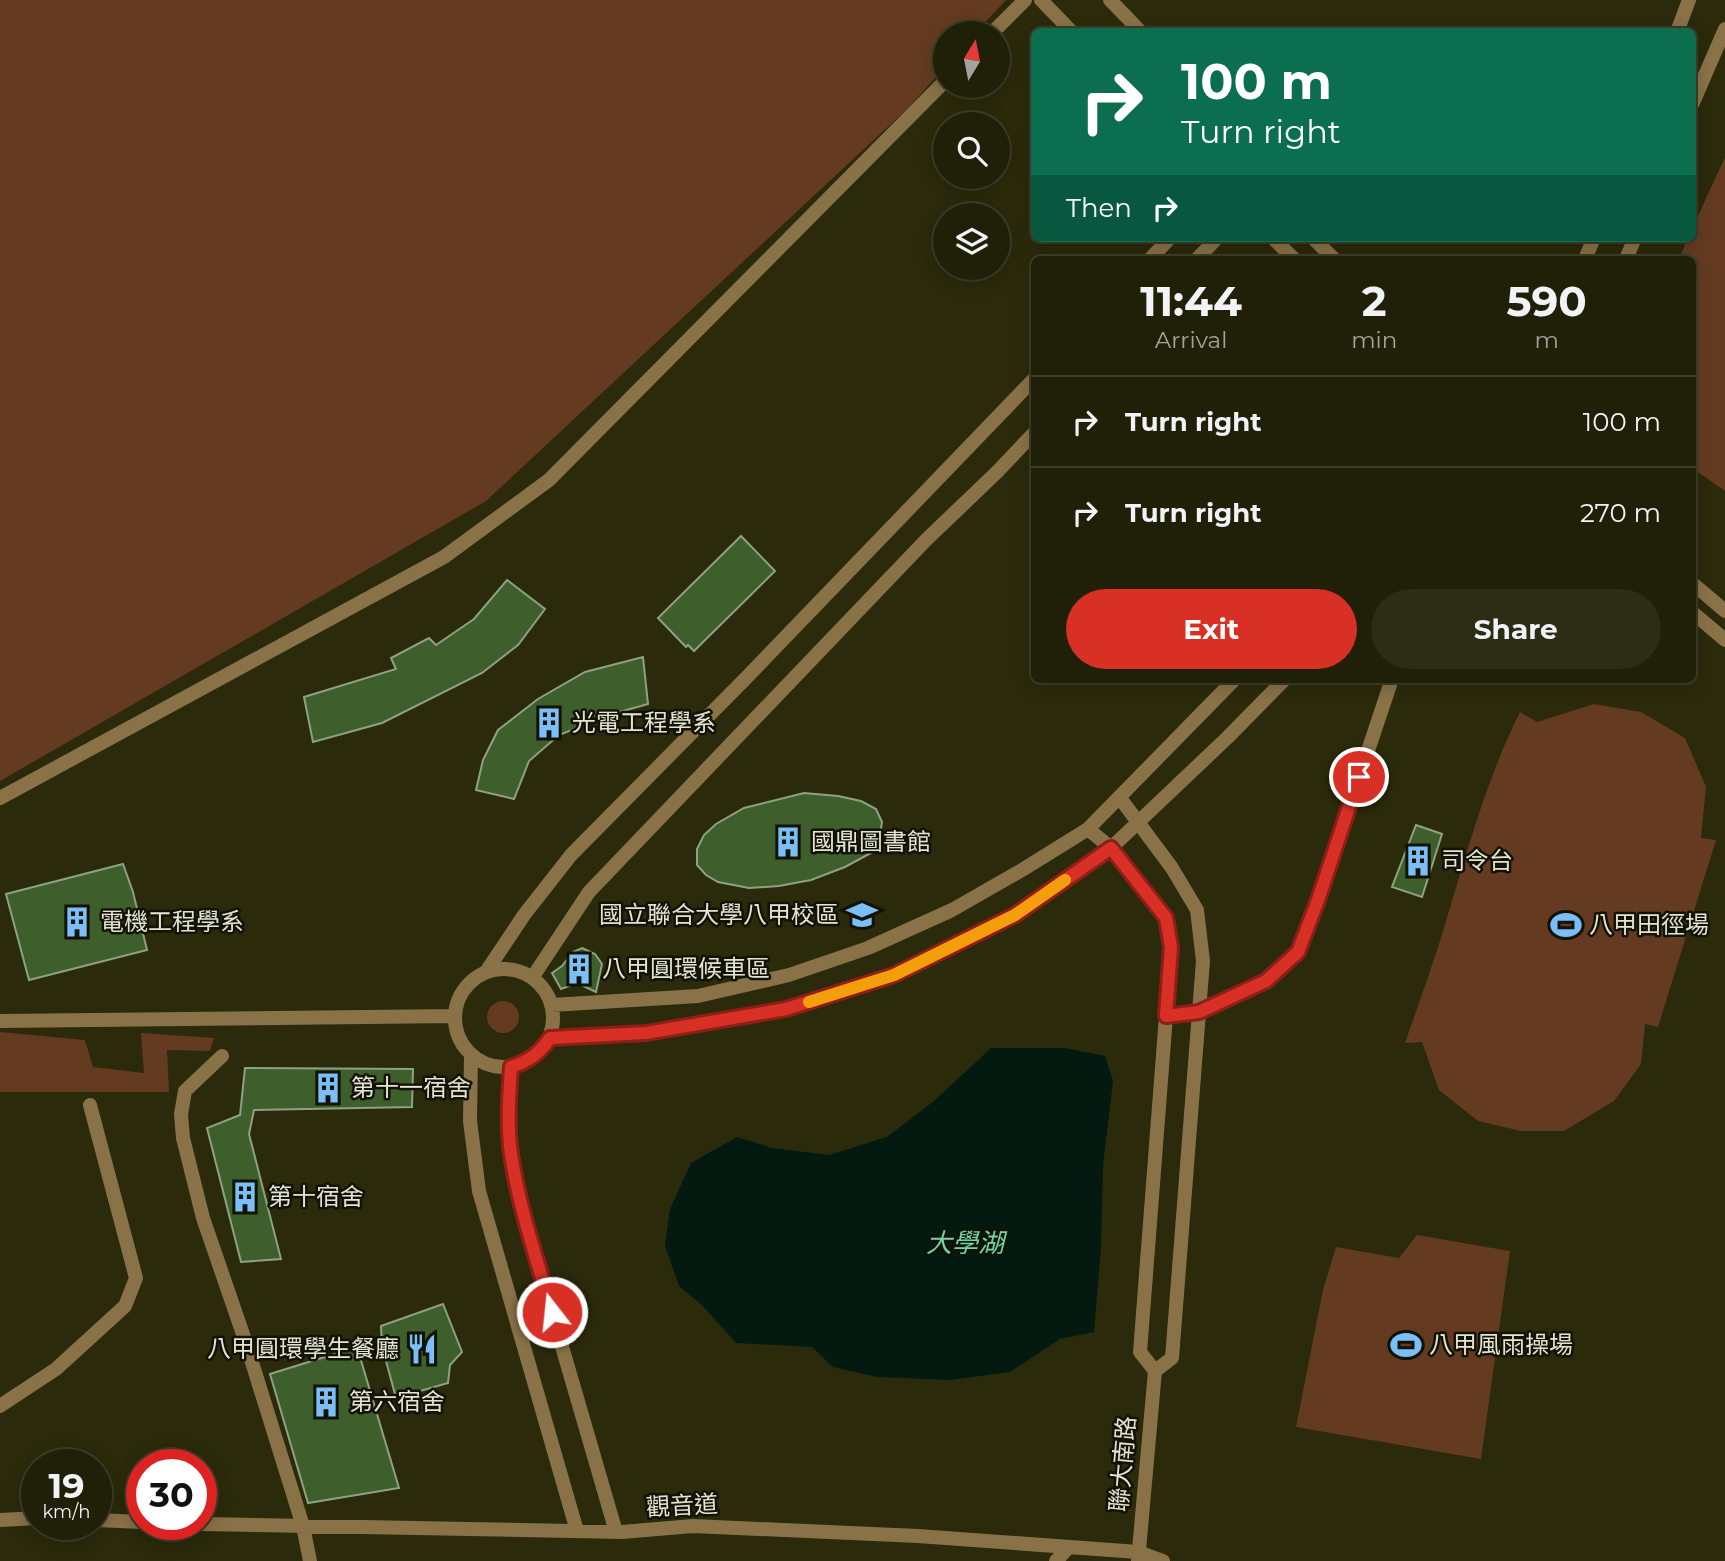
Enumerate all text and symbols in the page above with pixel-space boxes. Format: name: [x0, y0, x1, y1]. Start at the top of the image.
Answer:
north arrow: [933, 21, 1010, 98]
map controls: [933, 21, 1010, 280]
text: 100 m: [1181, 52, 1332, 111]
icon: right: [1066, 56, 1157, 147]
button: search: [933, 112, 1010, 189]
text: Turn right: [1181, 112, 1341, 151]
icon: right: [1146, 189, 1184, 227]
text: Then: [1066, 192, 1132, 224]
button: layers: [933, 203, 1010, 280]
text: 11:44: [1140, 275, 1242, 327]
text: 2: [1362, 275, 1387, 327]
text: 590: [1507, 275, 1587, 327]
text: Arrival: [1155, 326, 1227, 354]
text: min: [1351, 326, 1397, 354]
text: m: [1534, 326, 1559, 354]
icon: right: [1066, 403, 1104, 441]
text: Turn right: [1125, 406, 1261, 438]
text: 100 m: [1583, 406, 1661, 438]
icon: right: [1066, 494, 1104, 532]
text: Turn right: [1125, 497, 1261, 529]
text: 270 m: [1580, 497, 1661, 529]
button: Exit: [1066, 589, 1357, 669]
button: Share: [1371, 589, 1661, 669]
building icon: 光電工程學系: [532, 706, 566, 740]
place label: 光電工程學系: [572, 708, 716, 737]
pin: [1329, 747, 1389, 807]
icon: arrive: [1340, 758, 1378, 796]
building icon: 國鼎圖書館: [771, 825, 805, 859]
place label: 國鼎圖書館: [811, 827, 931, 856]
building icon: 司令台: [1401, 844, 1435, 878]
place label: 司令台: [1441, 846, 1513, 875]
school or university icon: 國立聯合大學八甲校區: [845, 898, 879, 932]
place label: 國立聯合大學八甲校區: [599, 900, 839, 929]
building icon: 電機工程學系: [60, 905, 94, 939]
place label: 電機工程學系: [100, 907, 244, 936]
sports icon: 八甲田徑場: [1549, 908, 1583, 942]
place label: 八甲田徑場: [1589, 910, 1709, 939]
building icon: 八甲圓環候車區: [562, 952, 596, 986]
place label: 八甲圓環候車區: [602, 954, 770, 983]
building icon: 第十一宿舍: [311, 1071, 345, 1105]
place label: 第十一宿舍: [351, 1073, 471, 1102]
building icon: 第十宿舍: [228, 1180, 262, 1214]
place label: 第十宿舍: [268, 1182, 364, 1211]
water label: 大學湖: [926, 1227, 1008, 1259]
position arrow: [515, 1275, 589, 1349]
sports icon: 八甲風雨操場: [1389, 1328, 1423, 1362]
place label: 八甲風雨操場: [1429, 1330, 1573, 1359]
restaurant icon: 八甲圓環學生餐廳: [405, 1332, 439, 1366]
place label: 八甲圓環學生餐廳: [207, 1334, 399, 1363]
building icon: 第六宿舍: [309, 1385, 343, 1419]
place label: 第六宿舍: [349, 1387, 445, 1416]
street label: 聯大南路: [1104, 1415, 1141, 1513]
speed limit sign: 30: [126, 1449, 217, 1540]
text: 19: [48, 1464, 85, 1507]
street label: 觀音道: [645, 1489, 719, 1522]
text: km/h: [42, 1501, 91, 1523]

